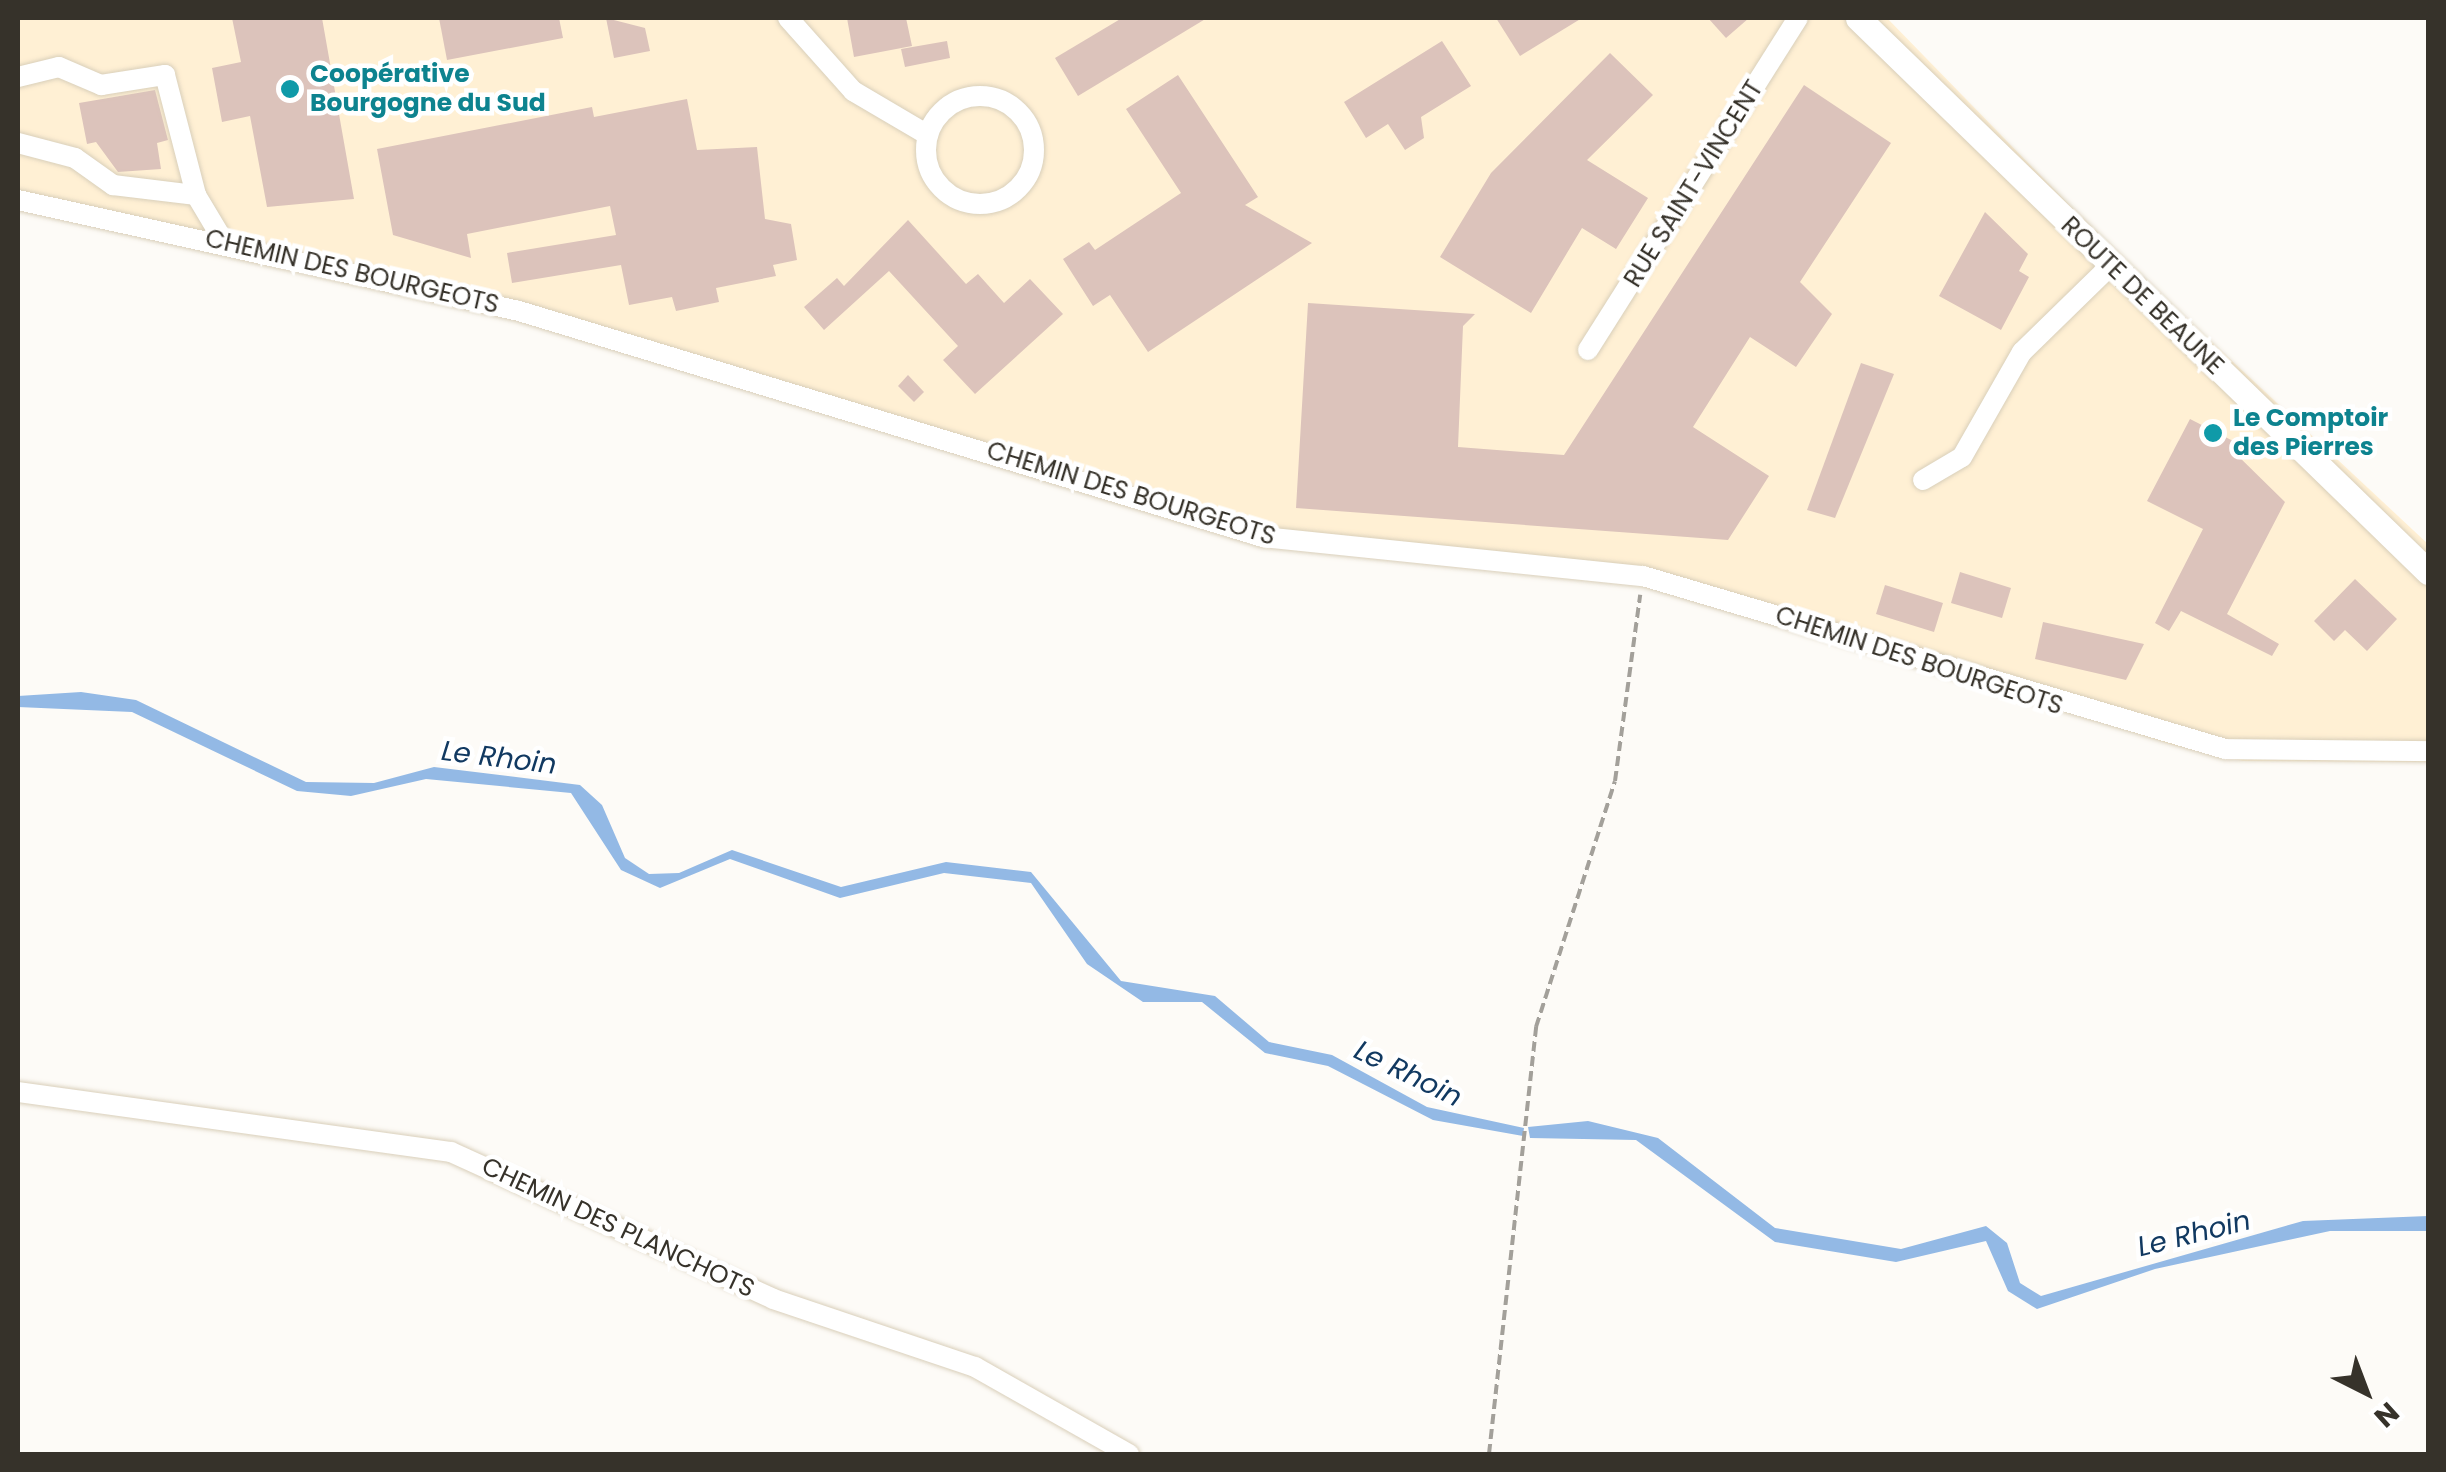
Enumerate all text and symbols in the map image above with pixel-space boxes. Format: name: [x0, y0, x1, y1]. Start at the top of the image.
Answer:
place label: Coopérative Bourgogne du Sud: [310, 60, 546, 119]
street label: RUE SAINT-VINCENT: [1618, 75, 1770, 293]
marker: Coopérative Bourgogne du Sud: [279, 78, 301, 100]
street label: ROUTE DE BEAUNE: [2055, 211, 2229, 381]
street label: CHEMIN DES BOURGEOTS: [202, 224, 502, 320]
place label: Le Comptoir des Pierres: [2233, 404, 2388, 463]
marker: Le Comptoir des Pierres: [2202, 422, 2224, 444]
street label: CHEMIN DES BOURGEOTS: [983, 436, 1279, 552]
street label: CHEMIN DES BOURGEOTS: [1772, 600, 2066, 722]
water label: Le Rhoin: [440, 734, 558, 782]
water label: Le Rhoin: [1349, 1034, 1467, 1114]
street label: CHEMIN DES PLANCHOTS: [477, 1152, 759, 1304]
water label: Le Rhoin: [2134, 1204, 2254, 1264]
north arrow: [2316, 1342, 2416, 1442]
text: N: [2366, 1393, 2407, 1436]

